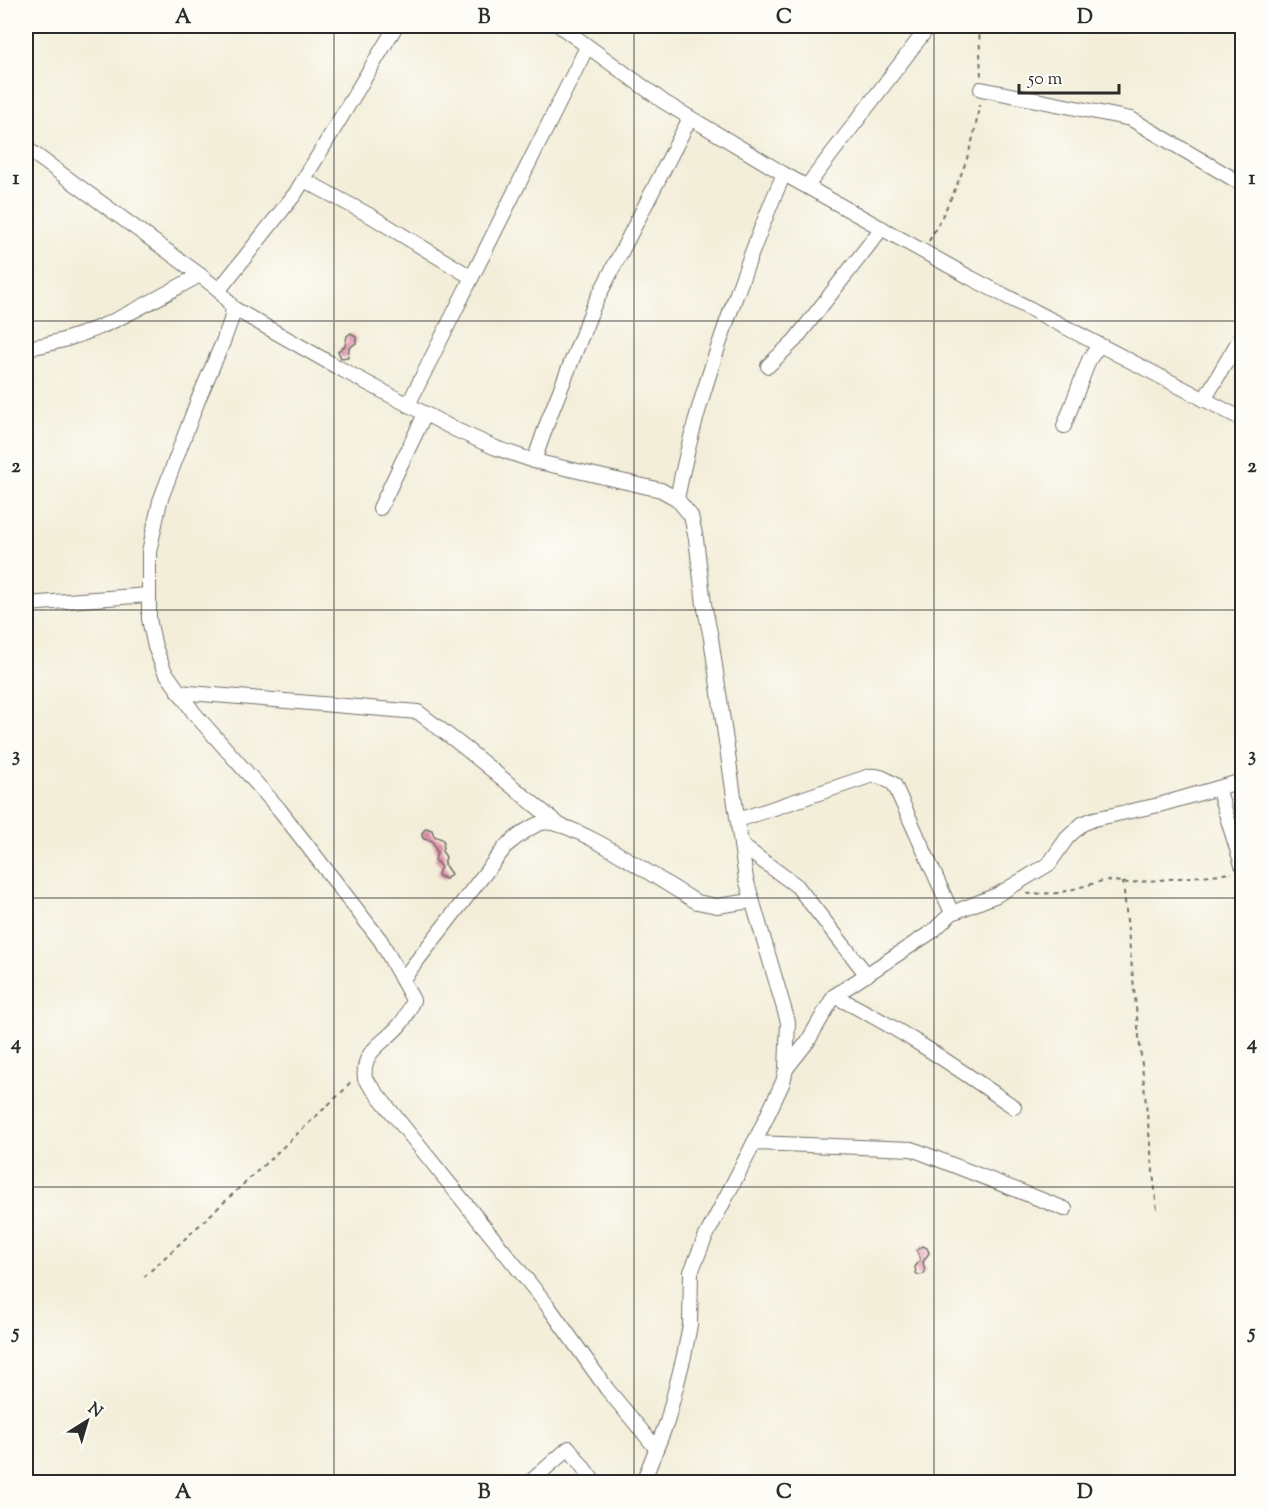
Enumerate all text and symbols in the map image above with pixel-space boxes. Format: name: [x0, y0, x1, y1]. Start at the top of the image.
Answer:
text: A: [175, 4, 192, 33]
text: B: [478, 4, 491, 33]
text: C: [776, 4, 792, 33]
text: D: [1077, 4, 1093, 33]
scale bar: [1019, 57, 1120, 95]
text: 50 m: [1027, 67, 1063, 93]
text: 1: [13, 165, 20, 194]
text: 1: [1249, 165, 1256, 194]
text: 2: [11, 453, 21, 482]
text: 2: [1247, 453, 1257, 482]
text: 3: [12, 742, 20, 771]
text: 3: [1248, 742, 1256, 771]
text: 4: [10, 1030, 21, 1059]
text: 4: [1246, 1030, 1257, 1059]
text: 5: [11, 1319, 20, 1348]
text: 5: [1247, 1319, 1256, 1348]
north arrow: [57, 1391, 117, 1451]
text: N: [82, 1398, 107, 1424]
text: A: [175, 1479, 192, 1508]
text: B: [478, 1479, 491, 1508]
text: C: [776, 1479, 792, 1508]
text: D: [1077, 1479, 1093, 1508]

